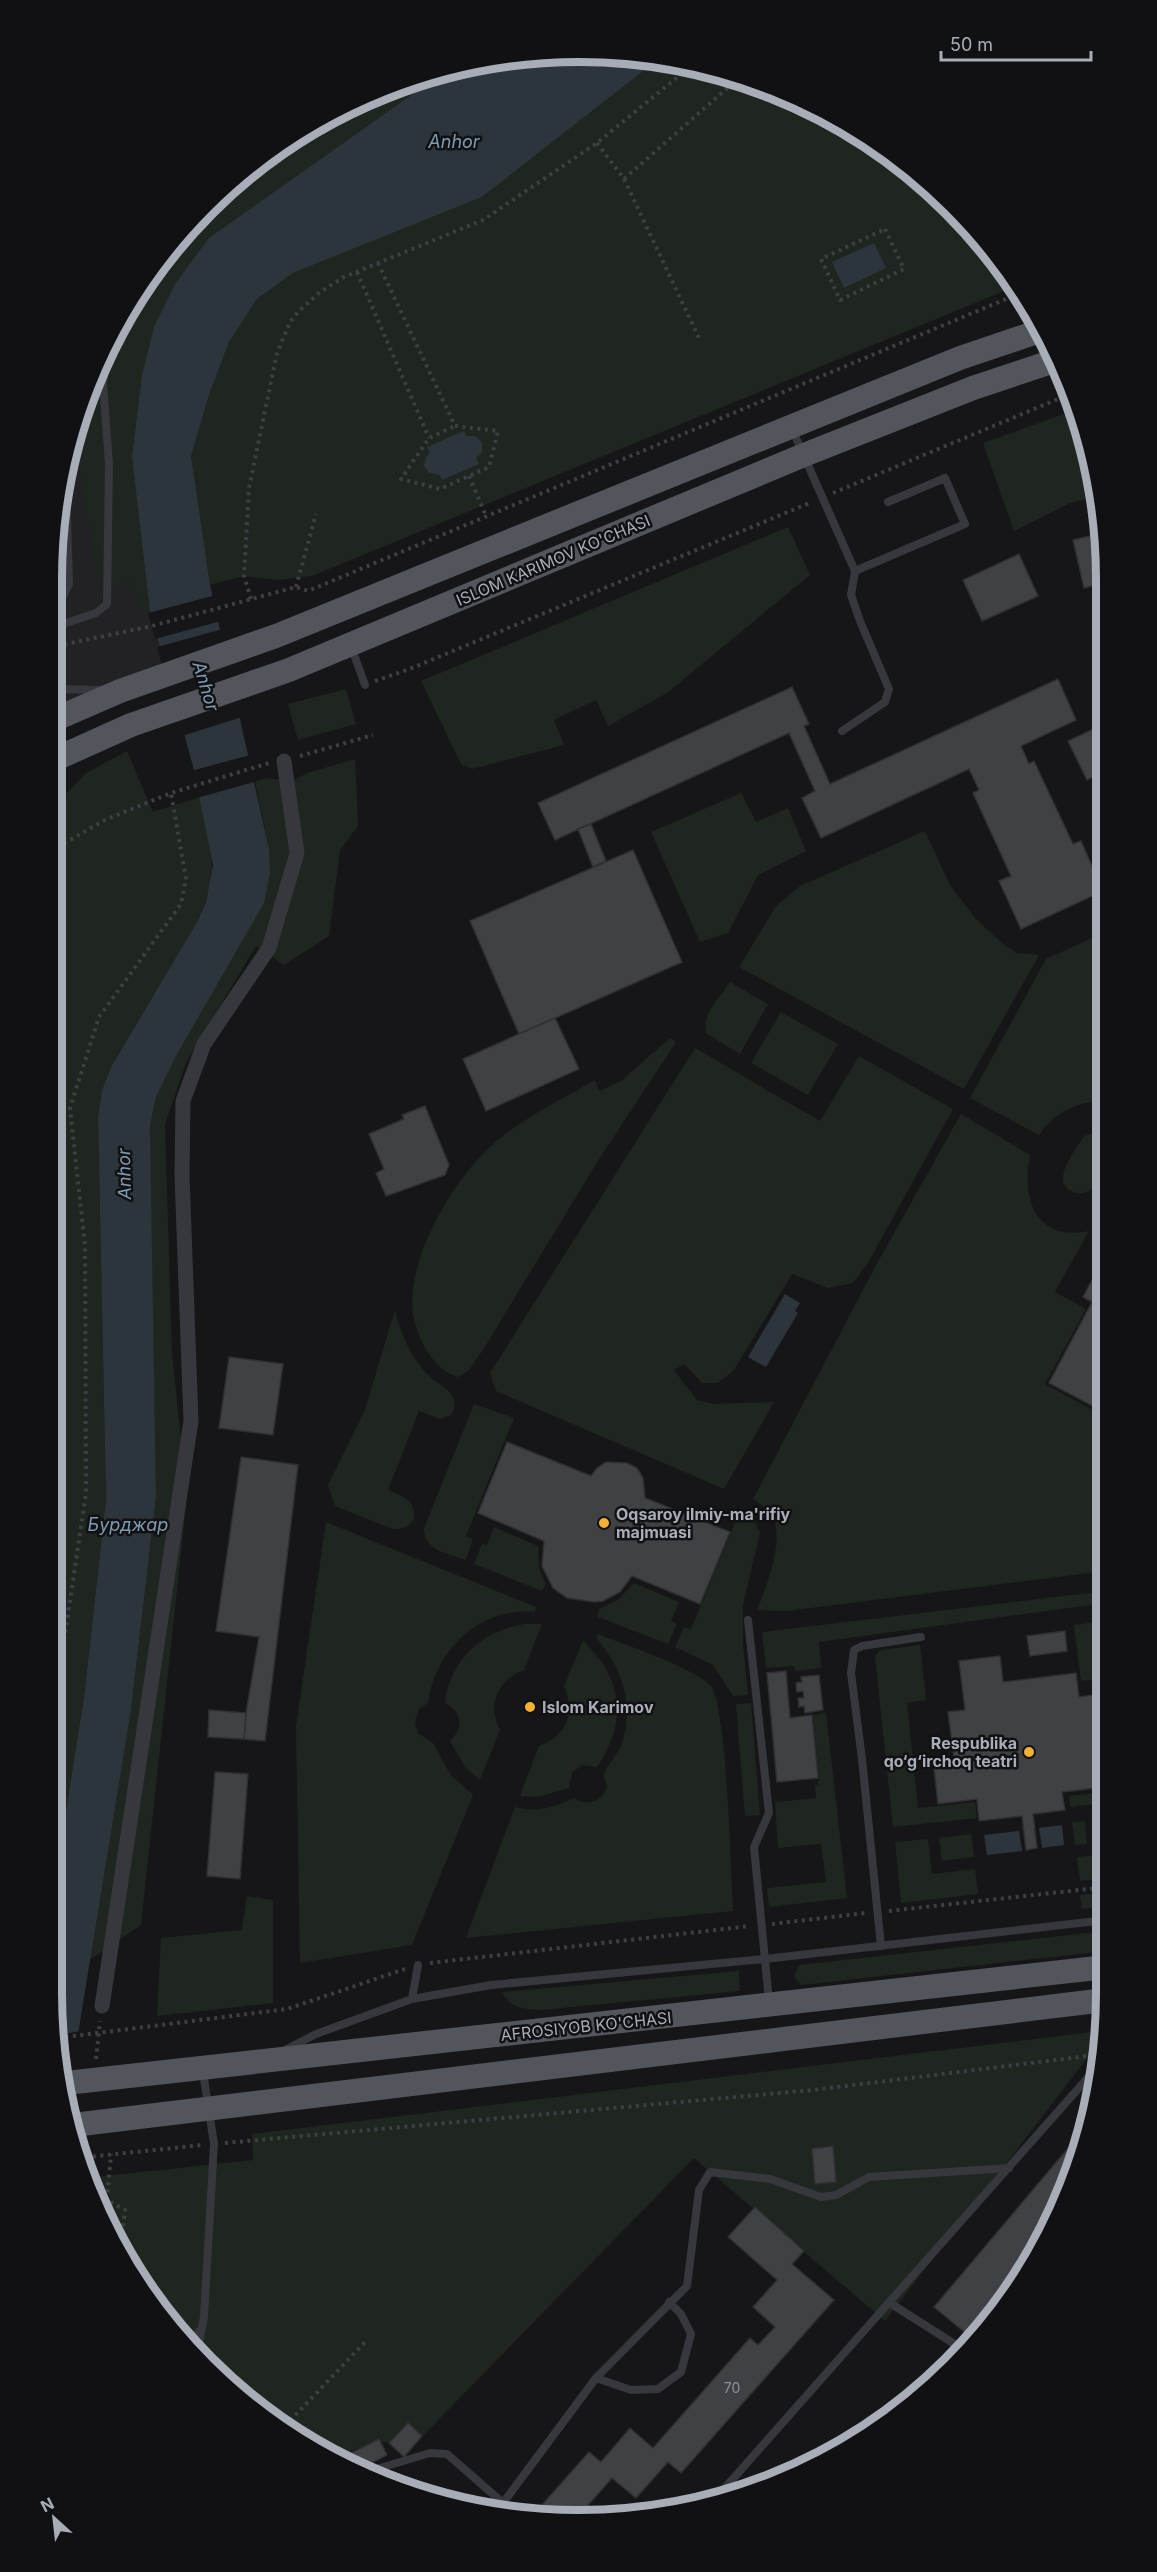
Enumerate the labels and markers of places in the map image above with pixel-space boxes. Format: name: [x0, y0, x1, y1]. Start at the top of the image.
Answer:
place label: Oqsaroy ilmiy-ma'rifiy majmuasi: [616, 1504, 791, 1542]
marker: Oqsaroy ilmiy-ma'rifiy majmuasi: [597, 1516, 611, 1530]
place label: Islom Karimov: [542, 1697, 654, 1717]
marker: Islom Karimov: [523, 1700, 537, 1714]
place label: Respublika qo‘g‘irchoq teatri: [884, 1733, 1017, 1771]
marker: Respublika qo‘g‘irchoq teatri: [1022, 1745, 1036, 1759]

